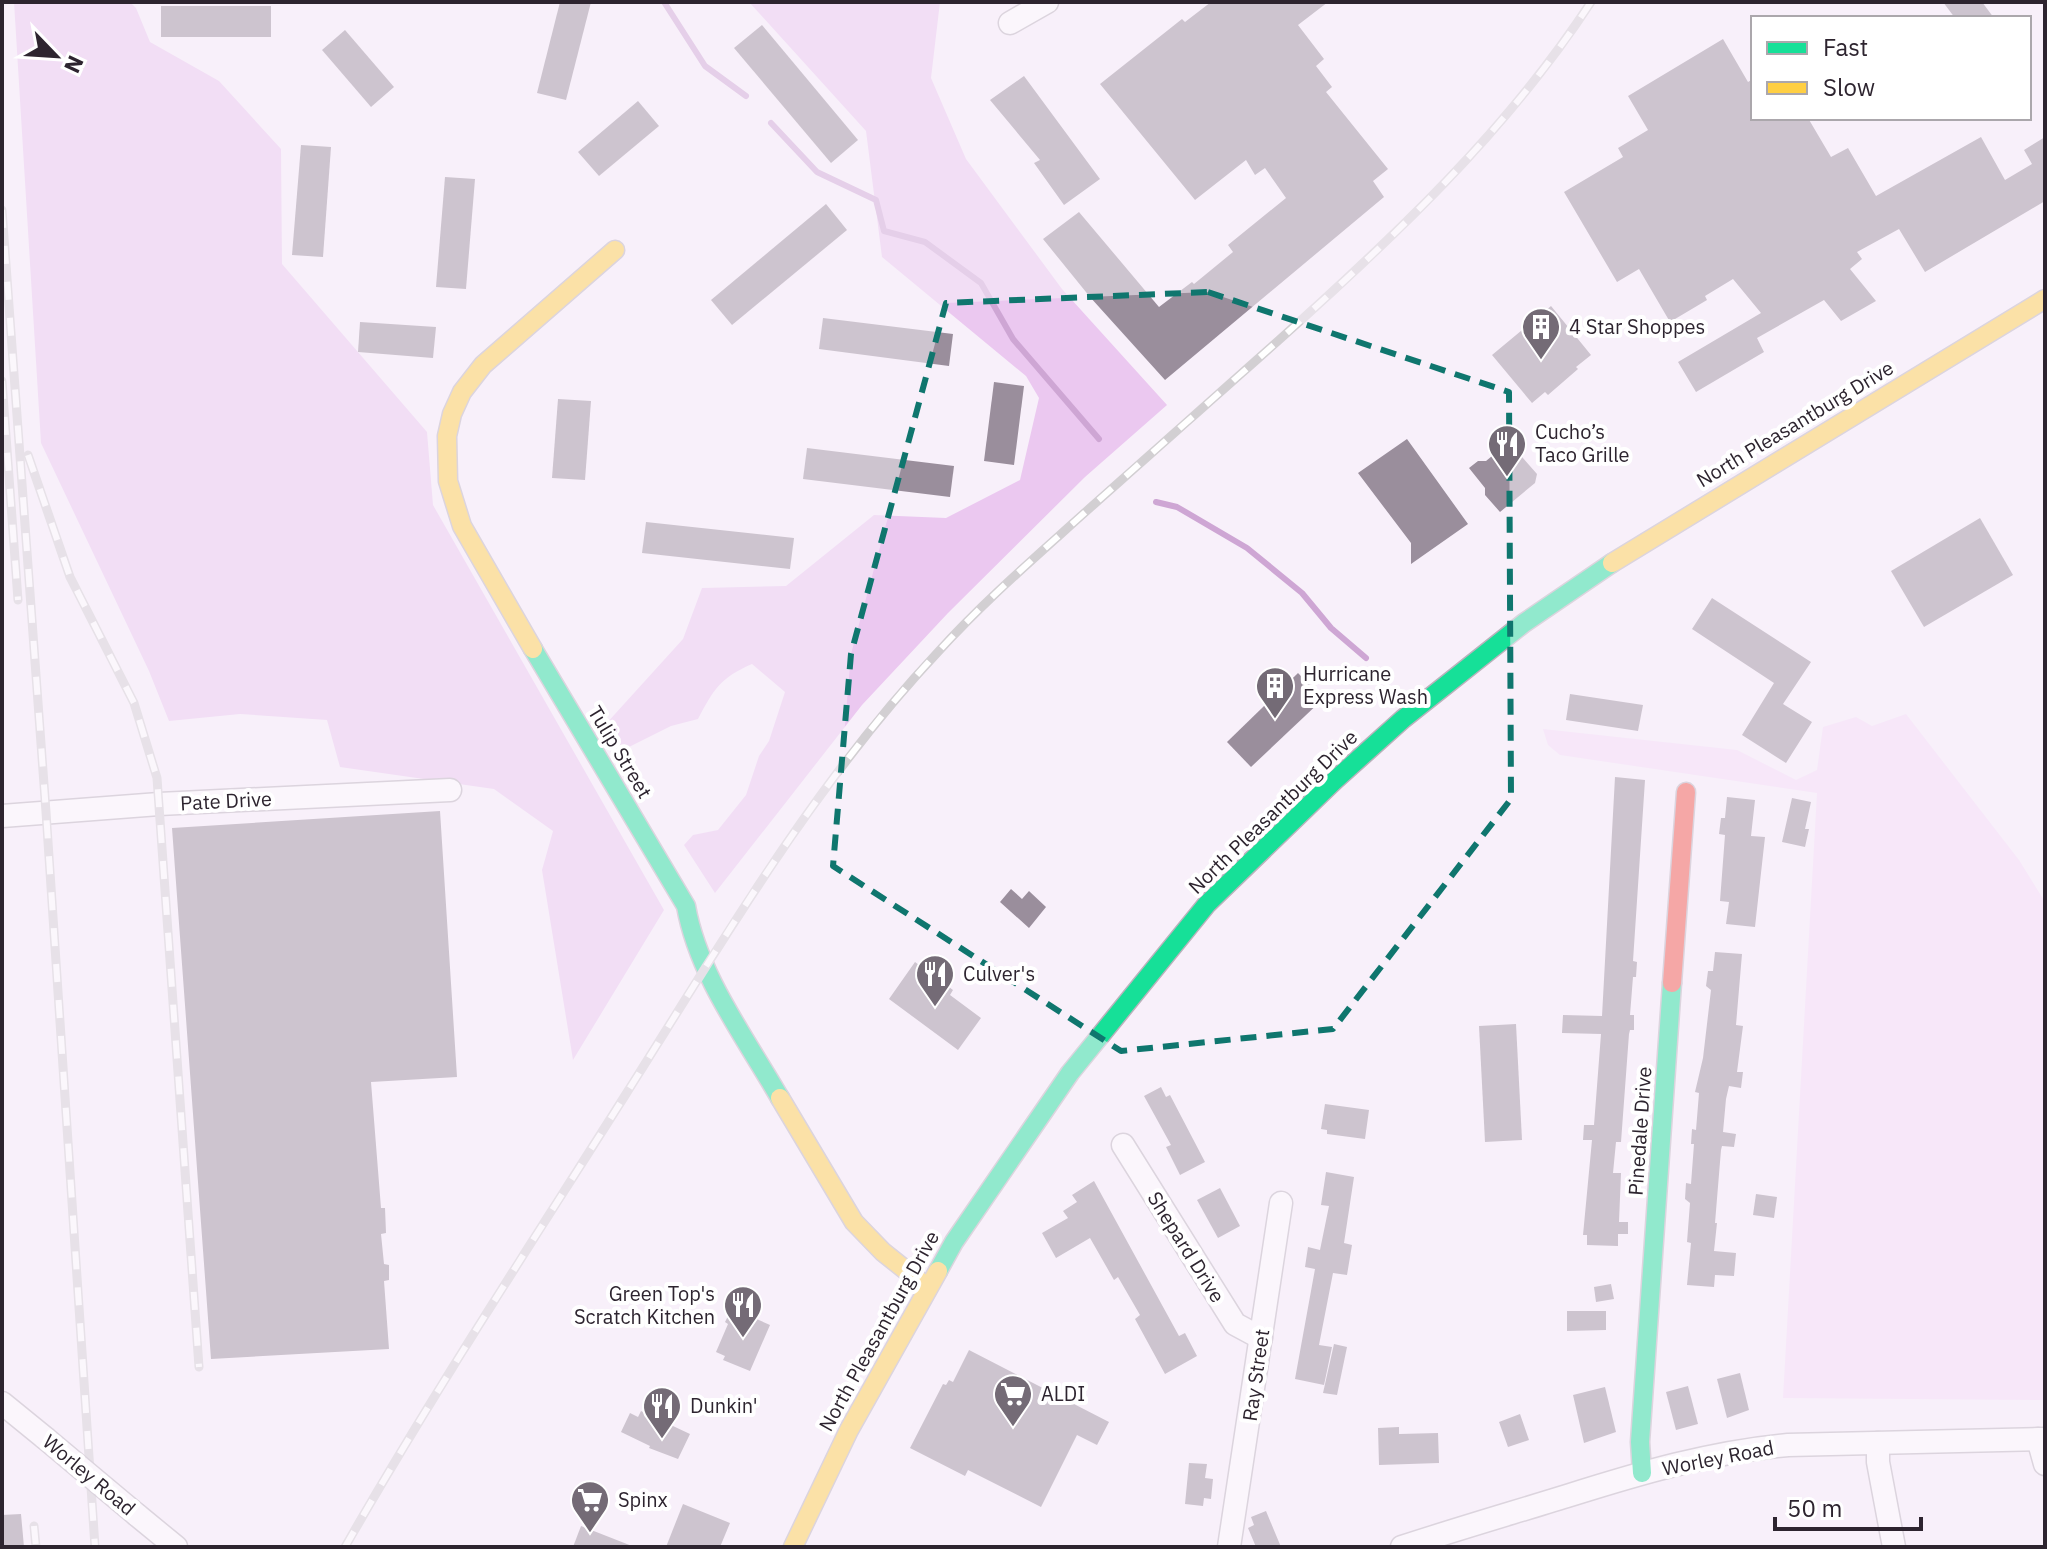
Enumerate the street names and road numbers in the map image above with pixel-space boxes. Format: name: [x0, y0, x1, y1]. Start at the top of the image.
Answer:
street label: North Pleasantburg Drive: [1691, 354, 1898, 493]
street label: Tulip Street: [582, 700, 659, 803]
street label: North Pleasantburg Drive: [1182, 724, 1363, 900]
street label: Pate Drive: [179, 785, 272, 816]
street label: Pinedale Drive: [1622, 1066, 1657, 1196]
street label: Shepard Drive: [1142, 1186, 1231, 1307]
street label: North Pleasantburg Drive: [812, 1226, 945, 1436]
street label: Ray Street: [1236, 1327, 1275, 1423]
street label: Worley Road: [37, 1428, 141, 1521]
street label: Worley Road: [1660, 1433, 1776, 1482]

